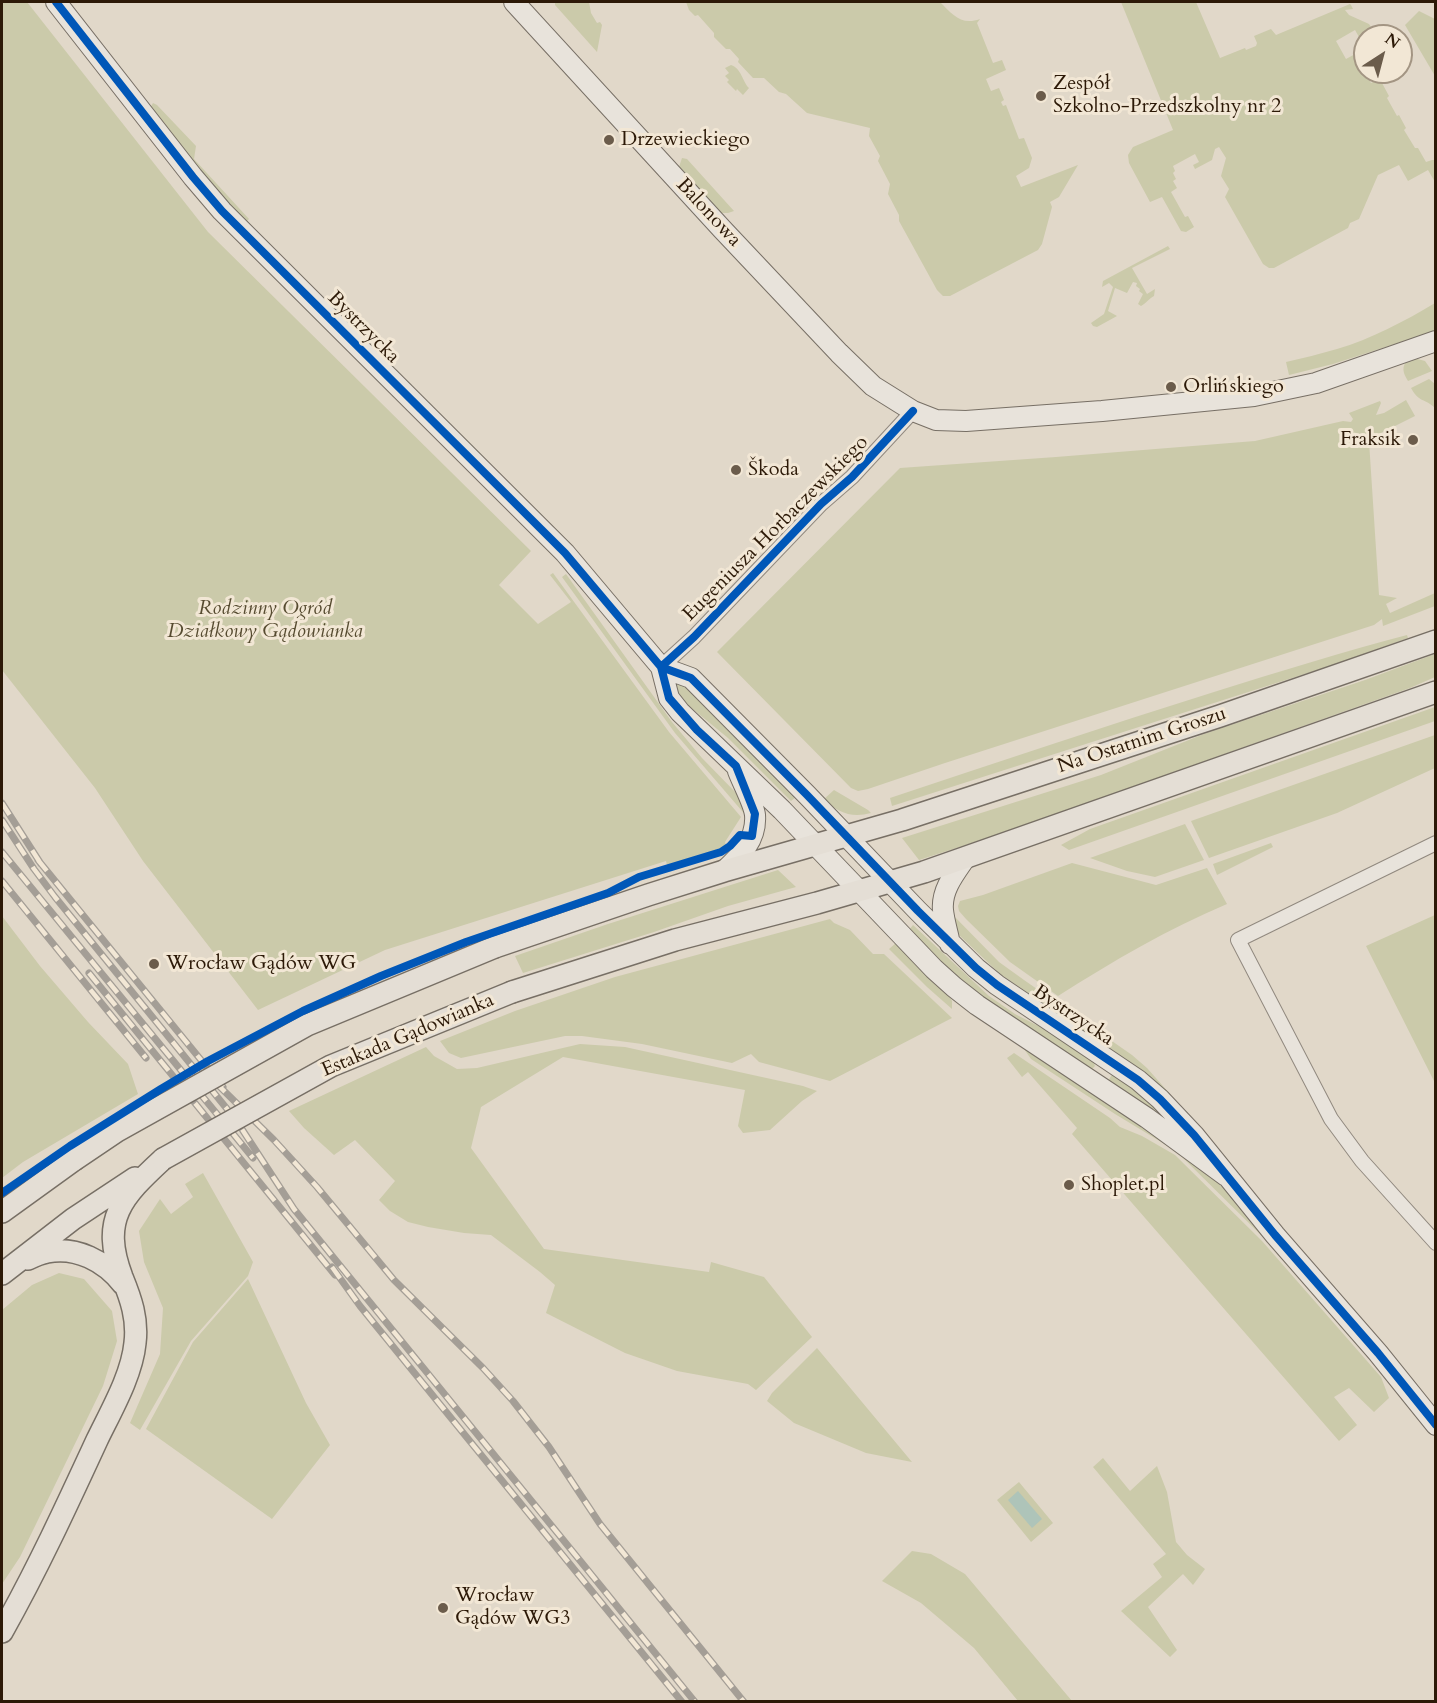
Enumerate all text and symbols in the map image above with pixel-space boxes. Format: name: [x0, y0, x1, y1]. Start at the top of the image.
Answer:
north arrow: [1353, 24, 1413, 84]
text: N: [1380, 28, 1404, 54]
place label: Zespół Szkolno-Przedszkolny nr 2: [1053, 72, 1281, 119]
marker: Zespół Szkolno-Przedszkolny nr 2: [1034, 89, 1048, 103]
place label: Drzewieckiego: [621, 128, 750, 152]
marker: Drzewieckiego: [602, 133, 616, 147]
street label: Balonowa: [670, 174, 746, 252]
street label: Bystrzycka: [322, 287, 404, 369]
place label: Orlińskiego: [1183, 375, 1284, 399]
marker: Orlińskiego: [1164, 380, 1178, 394]
place label: Fraksik: [1340, 428, 1401, 452]
street label: Eugeniusza Horbaczewskiego: [678, 431, 874, 627]
marker: Fraksik: [1406, 433, 1420, 447]
place label: Škoda: [748, 458, 799, 482]
marker: Škoda: [729, 463, 743, 477]
park label: Rodzinny Ogród Działkowy Gądowianka: [167, 597, 363, 644]
street label: Na Ostatnim Groszu: [1055, 702, 1229, 780]
place label: Wrocław Gądów WG: [166, 952, 356, 976]
marker: Wrocław Gądów WG: [147, 957, 161, 971]
street label: Bystrzycka: [1028, 980, 1118, 1052]
street label: Estakada Gądowianka: [318, 989, 498, 1083]
place label: Shoplet.pl: [1081, 1173, 1165, 1197]
marker: Shoplet.pl: [1062, 1178, 1076, 1192]
place label: Wrocław Gądów WG3: [455, 1584, 570, 1631]
marker: Wrocław Gądów WG3: [436, 1601, 450, 1615]

